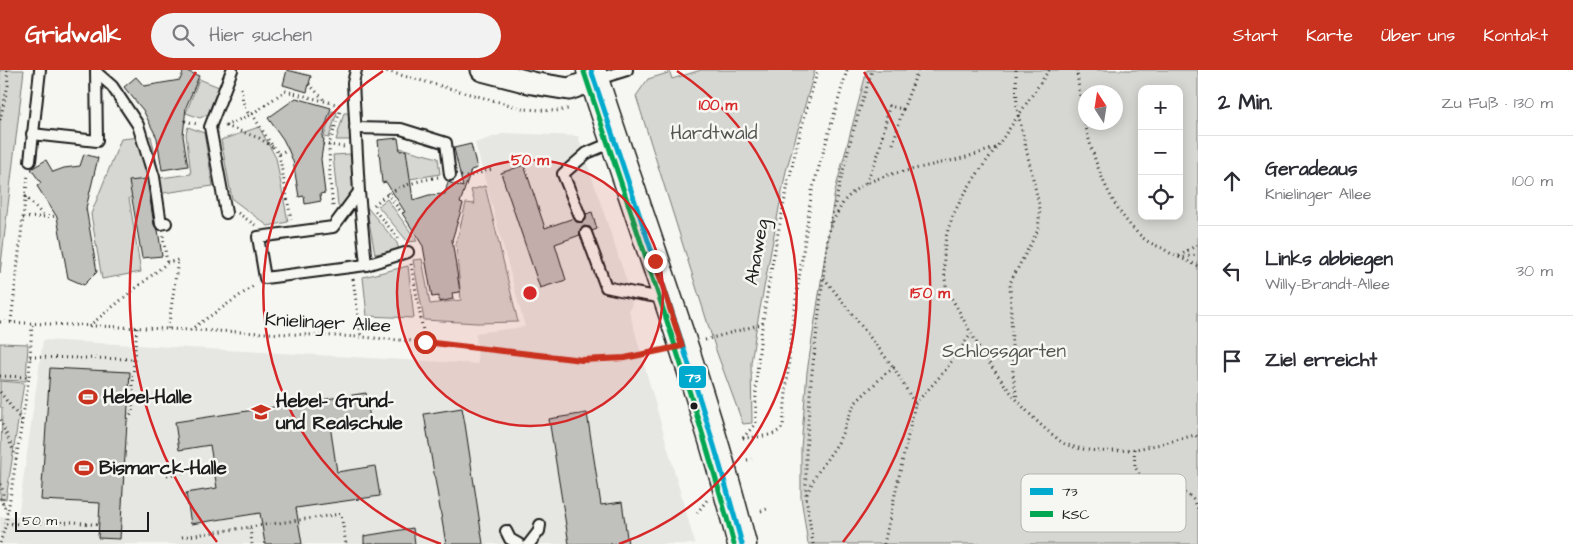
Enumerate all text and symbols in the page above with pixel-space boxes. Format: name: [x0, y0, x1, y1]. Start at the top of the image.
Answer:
search box: [151, 13, 501, 58]
text: Gridwalk: [25, 18, 121, 52]
icon: search: [169, 21, 197, 49]
text: Hier suchen: [209, 22, 312, 49]
text: Start: [1233, 23, 1278, 48]
text: Karte: [1306, 23, 1353, 48]
text: Über uns: [1381, 23, 1455, 48]
text: Kontakt: [1483, 23, 1548, 48]
north arrow: [1078, 85, 1123, 130]
map controls: [1138, 85, 1183, 220]
button: +: [1138, 85, 1183, 130]
text: 2 Min.: [1218, 88, 1272, 117]
text: Zu Fuß · 130 m: [1441, 92, 1553, 114]
text: 100 m: [699, 95, 738, 116]
park label: Hardtwald: [671, 120, 758, 147]
button: −: [1138, 130, 1183, 175]
text: 50 m: [511, 150, 549, 171]
text: Geradeaus: [1265, 156, 1357, 183]
icon: ahead: [1218, 167, 1246, 195]
text: 100 m: [1512, 170, 1553, 192]
button: locate: [1138, 175, 1183, 220]
text: Knielinger Allee: [1265, 183, 1371, 205]
street label: Ahaweg: [738, 217, 777, 287]
text: Links abbiegen: [1265, 246, 1393, 273]
route end: [644, 250, 667, 273]
icon: left: [1218, 257, 1246, 285]
text: 30 m: [1516, 260, 1553, 282]
text: Willy-Brandt-Allee: [1265, 273, 1390, 295]
text: 150 m: [910, 283, 950, 304]
centre of rings: [521, 284, 539, 302]
street label: Knielinger Allee: [264, 306, 392, 341]
route start: [414, 331, 437, 354]
park label: Schlossgarten: [942, 338, 1066, 366]
icon: arrive: [1218, 347, 1246, 375]
text: Ziel erreicht: [1265, 347, 1377, 374]
line badge: 73: [678, 365, 707, 389]
text: 73: [684, 368, 702, 388]
place label: Hebel-Halle: [103, 384, 193, 411]
sports icon: Hebel-Halle: [77, 386, 99, 408]
place label: Hebel- Grund- und Realschule: [275, 388, 404, 437]
school or university icon: Hebel- Grund- und Realschule: [250, 401, 272, 423]
unlabelled marker: [689, 401, 699, 411]
place label: Bismarck-Halle: [99, 455, 228, 482]
sports icon: Bismarck-Halle: [73, 457, 95, 479]
legend: [1021, 474, 1186, 532]
text: 73: [1062, 482, 1078, 502]
text: KSC: [1062, 505, 1089, 525]
scale bar: [15, 509, 149, 532]
text: 50 m: [22, 511, 57, 531]

